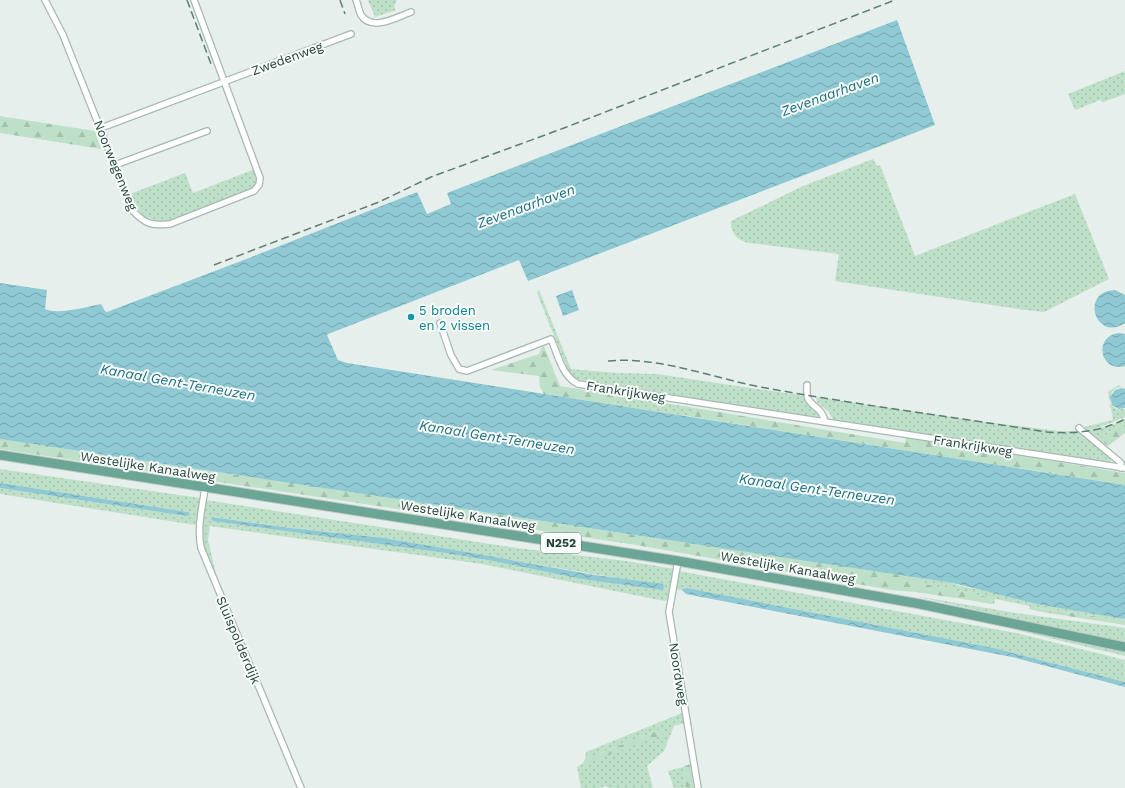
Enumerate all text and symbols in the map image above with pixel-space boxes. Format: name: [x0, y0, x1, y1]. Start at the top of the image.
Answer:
street label: Zwedenweg: [249, 39, 325, 78]
water label: Zevenaarhaven: [778, 69, 881, 119]
street label: Noorwegenweg: [91, 118, 140, 213]
water label: Zevenaarhaven: [474, 181, 577, 231]
place label: 5 broden en 2 vissen: [419, 303, 490, 333]
marker: 5 broden en 2 vissen: [406, 312, 416, 322]
water label: Kanaal Gent-Terneuzen: [99, 360, 257, 404]
street label: Frankrijkweg: [585, 378, 667, 405]
water label: Kanaal Gent-Terneuzen: [418, 417, 576, 457]
street label: Frankrijkweg: [932, 432, 1014, 459]
street label: Westelijke Kanaalweg: [79, 448, 217, 485]
water label: Kanaal Gent-Terneuzen: [738, 470, 896, 508]
street label: Westelijke Kanaalweg: [399, 497, 537, 534]
road number: N252: [541, 533, 581, 553]
street label: Westelijke Kanaalweg: [719, 548, 857, 587]
street label: Sluispolderdijk: [213, 594, 264, 687]
street label: Noordweg: [666, 642, 691, 707]

